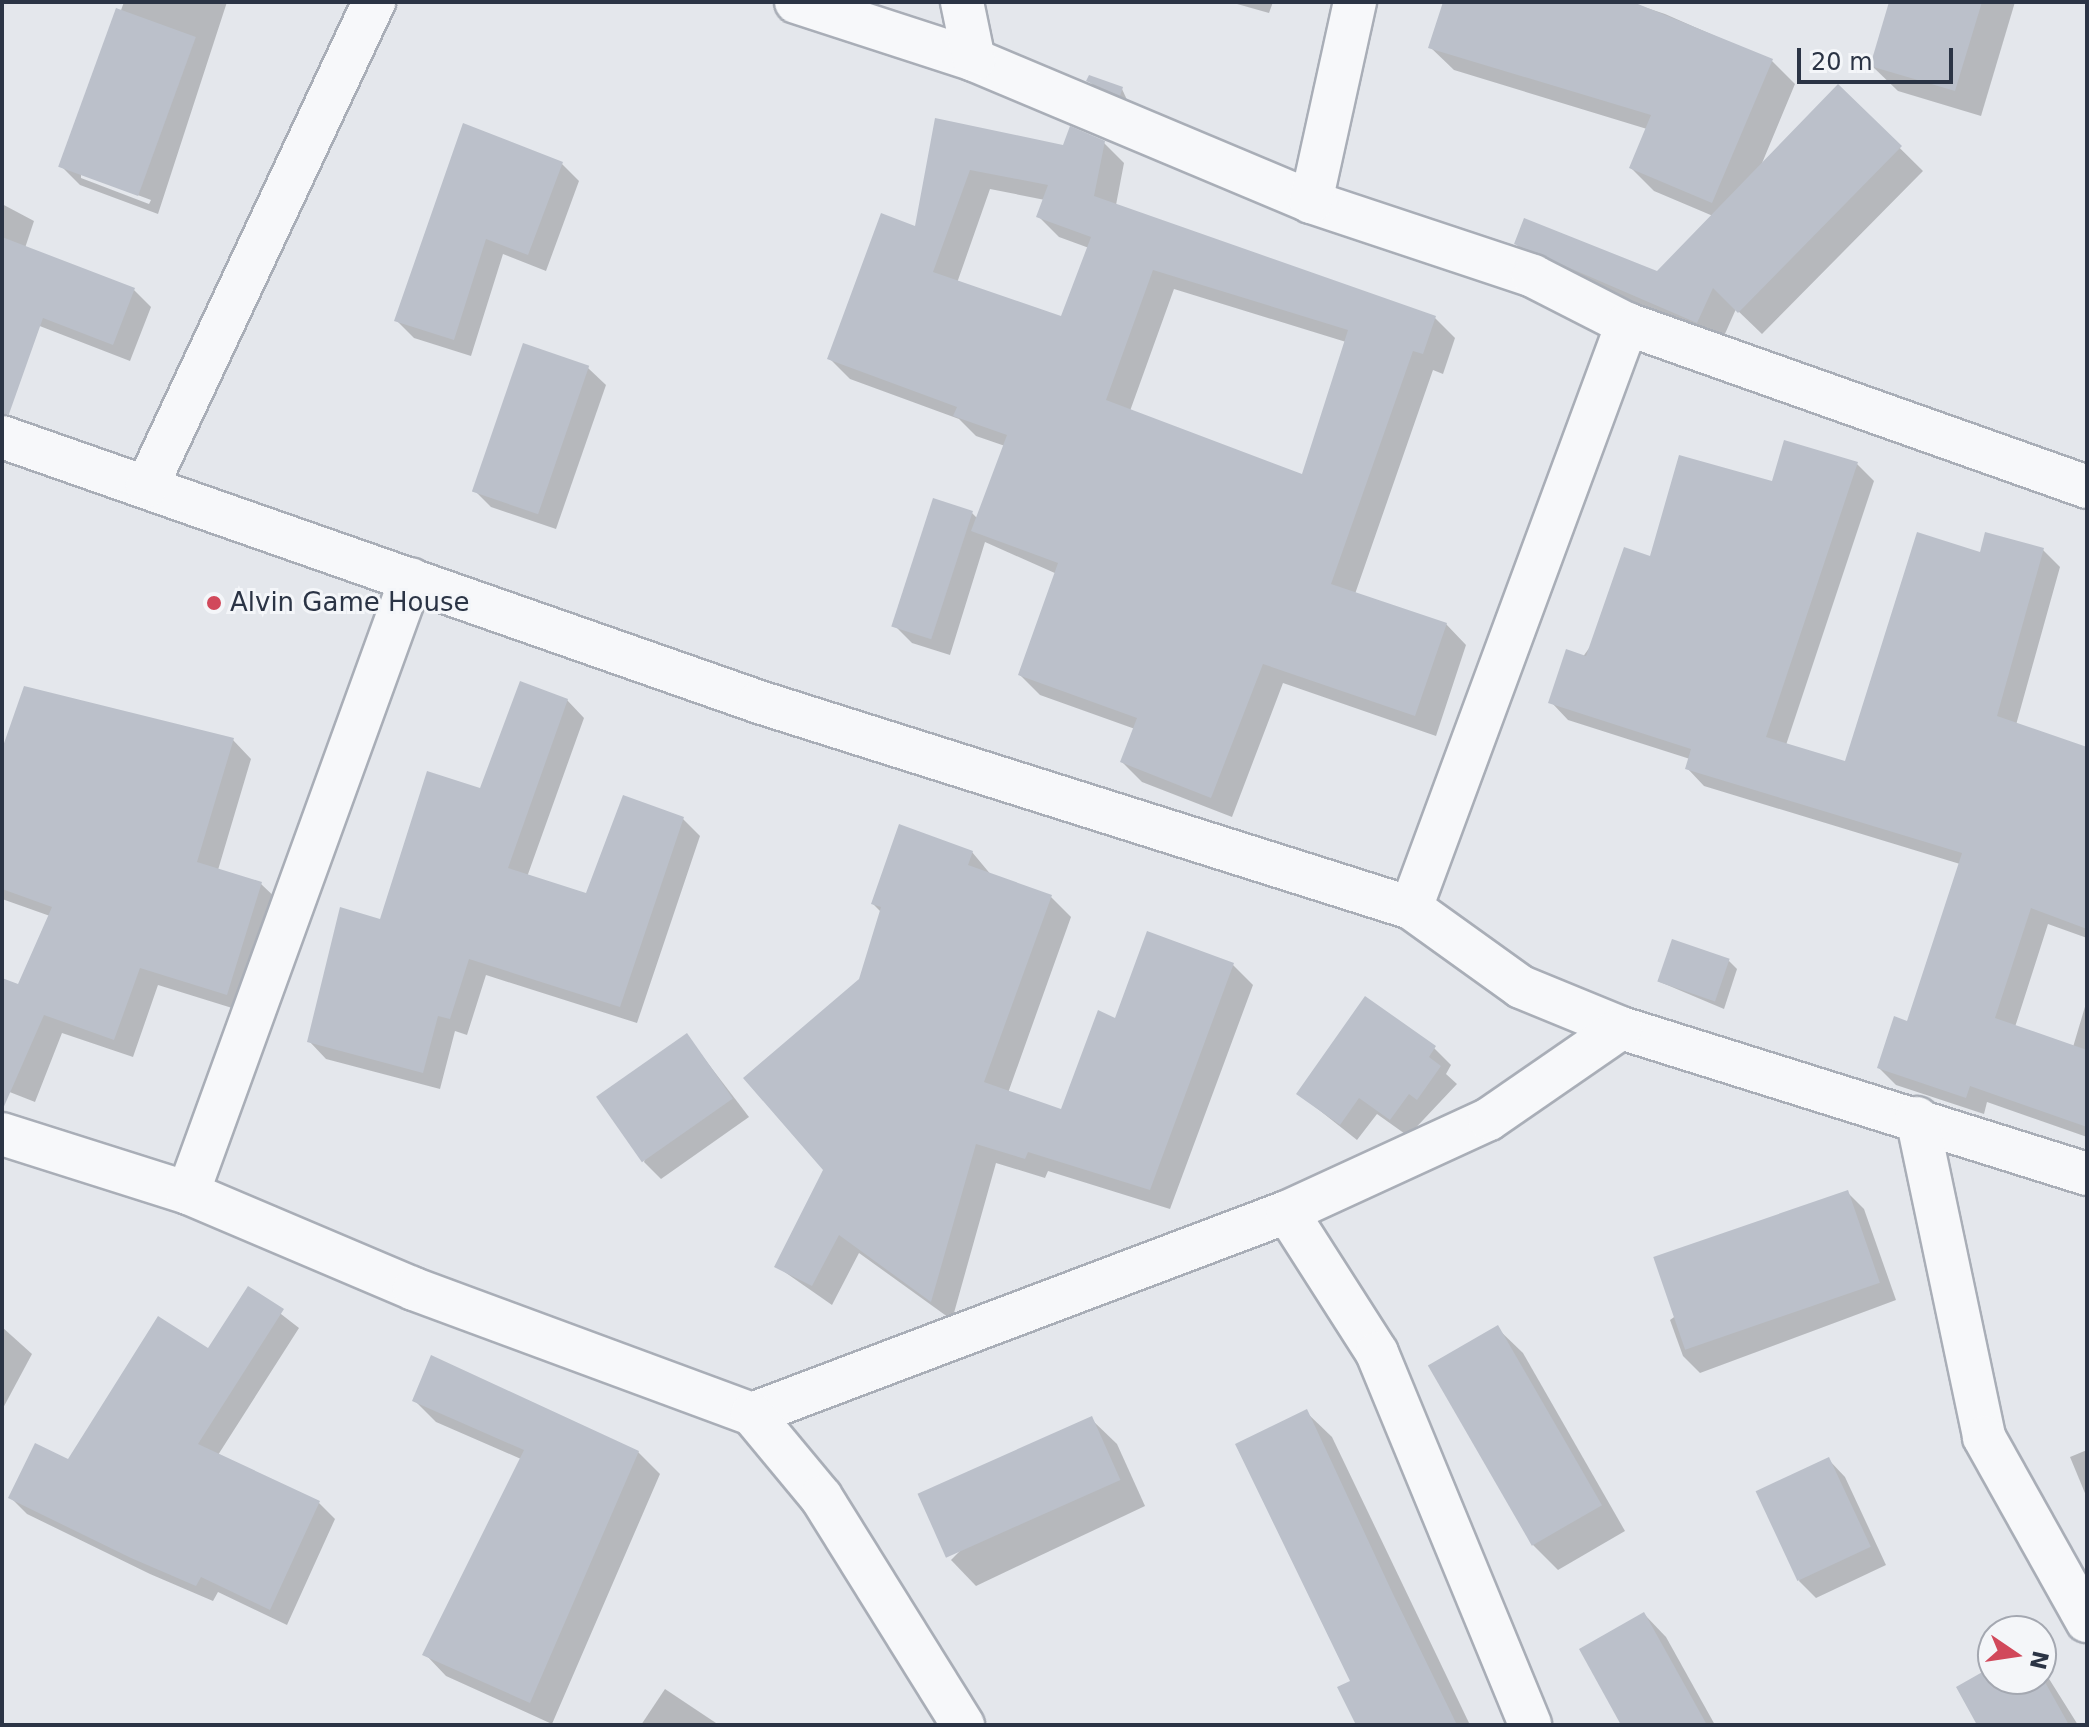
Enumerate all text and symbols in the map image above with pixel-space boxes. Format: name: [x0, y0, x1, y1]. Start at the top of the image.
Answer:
scale bar: [1801, 32, 1957, 82]
text: 20 m: [1811, 48, 1873, 76]
place label: Alvin Game House: [230, 587, 470, 619]
marker: Alvin Game House: [205, 594, 223, 612]
north arrow: [1977, 1615, 2057, 1695]
text: N: [2025, 1648, 2053, 1672]

